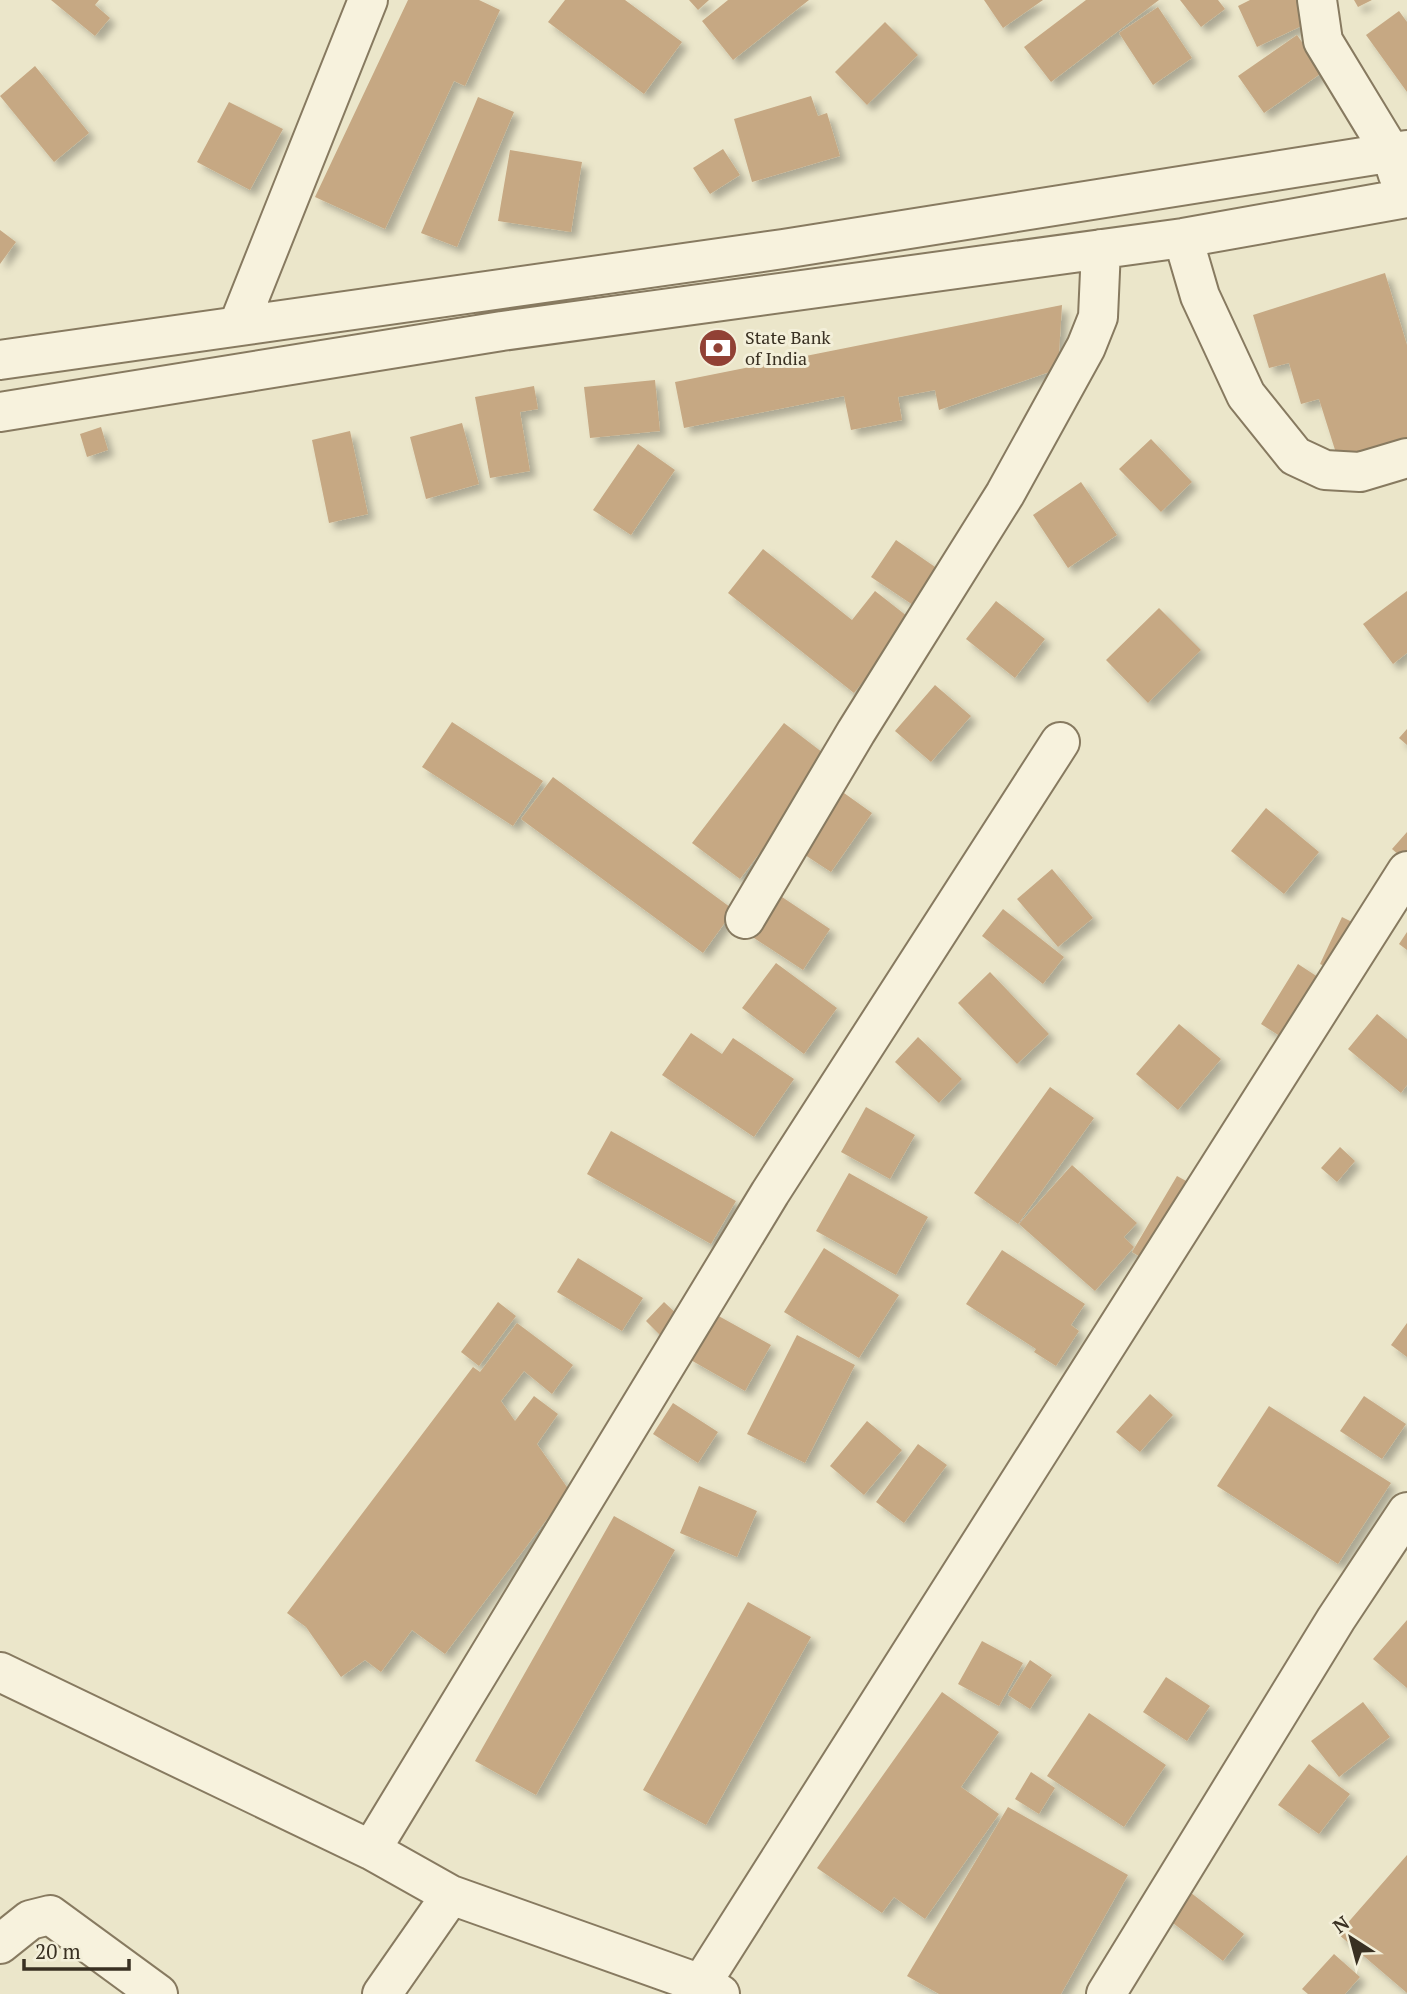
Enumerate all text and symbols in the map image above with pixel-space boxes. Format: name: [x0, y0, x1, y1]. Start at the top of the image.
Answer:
place label: State Bank of India: [745, 325, 831, 370]
bank icon: State Bank of India: [697, 327, 739, 369]
north arrow: [1316, 1903, 1386, 1973]
text: N: [1328, 1909, 1354, 1938]
scale bar: [24, 1927, 130, 1971]
text: 20 m: [35, 1937, 81, 1965]

